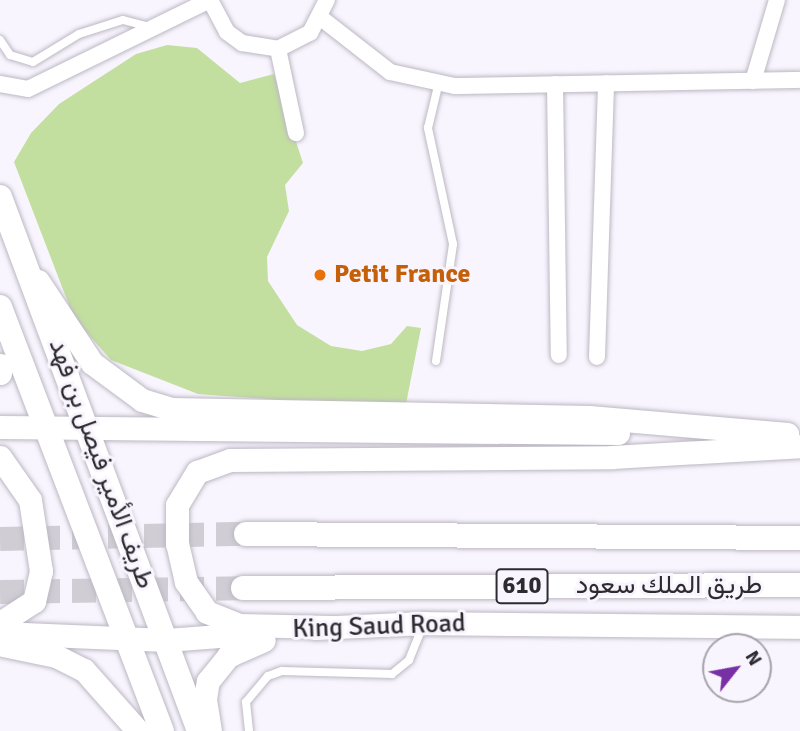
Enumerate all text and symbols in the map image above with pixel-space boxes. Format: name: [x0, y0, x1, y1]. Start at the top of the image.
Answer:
place label: Petit France: [334, 259, 470, 291]
marker: Petit France: [312, 267, 328, 283]
street label: طريف الأمير فيصل بن فهد: [41, 335, 161, 593]
road number: 610: [494, 566, 550, 606]
street label: طريق الملك سعود: [576, 570, 762, 602]
street label: King Saud Road: [292, 608, 466, 646]
north arrow: [702, 633, 772, 703]
text: N: [740, 646, 767, 670]

